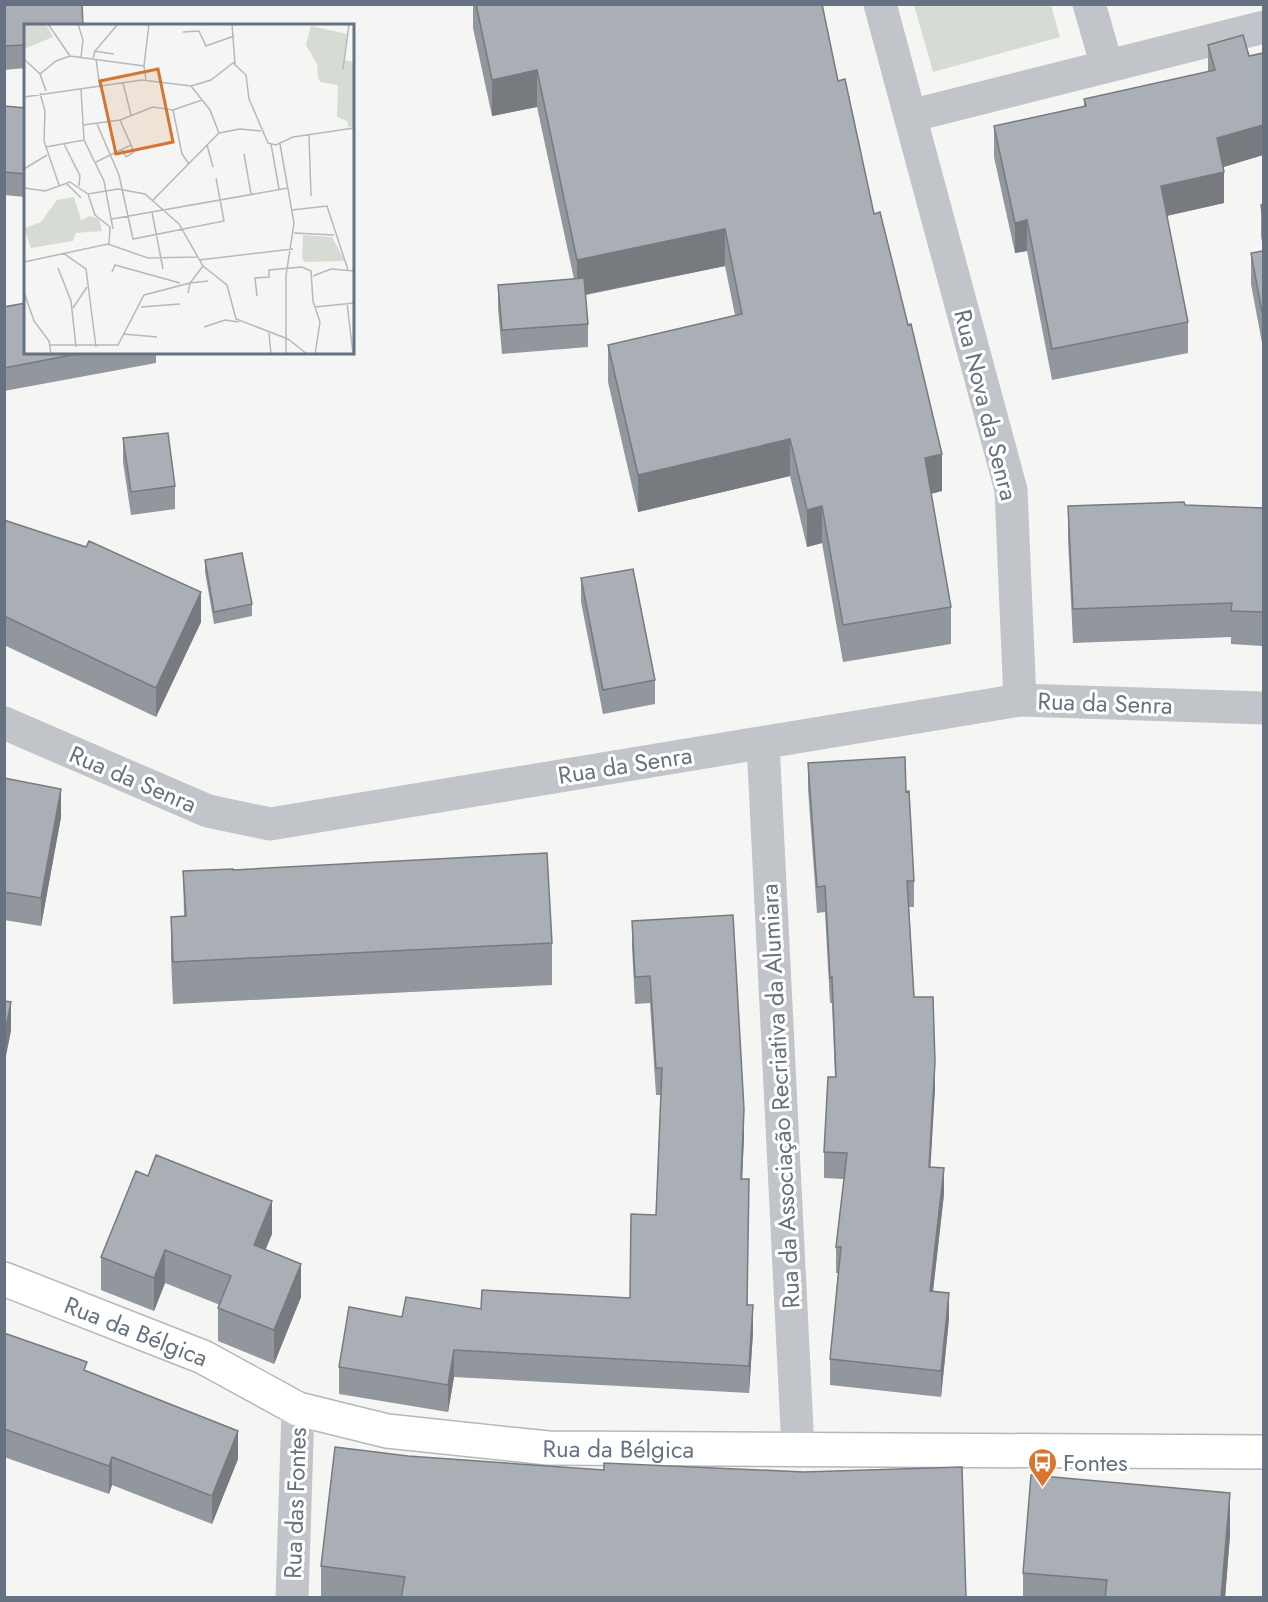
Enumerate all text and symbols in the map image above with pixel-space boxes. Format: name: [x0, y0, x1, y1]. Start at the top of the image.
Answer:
inset map: [24, 24, 354, 354]
street label: Rua Nova da Senra: [945, 306, 1027, 504]
street label: Rua da Senra: [1037, 683, 1173, 723]
street label: Rua da Senra: [64, 736, 202, 822]
street label: Rua da Senra: [556, 737, 694, 793]
street label: Rua da Associação Recriativa da Alumiara: [751, 883, 809, 1309]
street label: Rua da Bélgica: [59, 1287, 213, 1375]
street label: Rua das Fontes: [275, 1427, 315, 1579]
street label: Rua da Bélgica: [543, 1430, 694, 1466]
place label: Fontes: [1063, 1445, 1128, 1480]
bus stop icon: Fontes: [1026, 1446, 1058, 1488]

